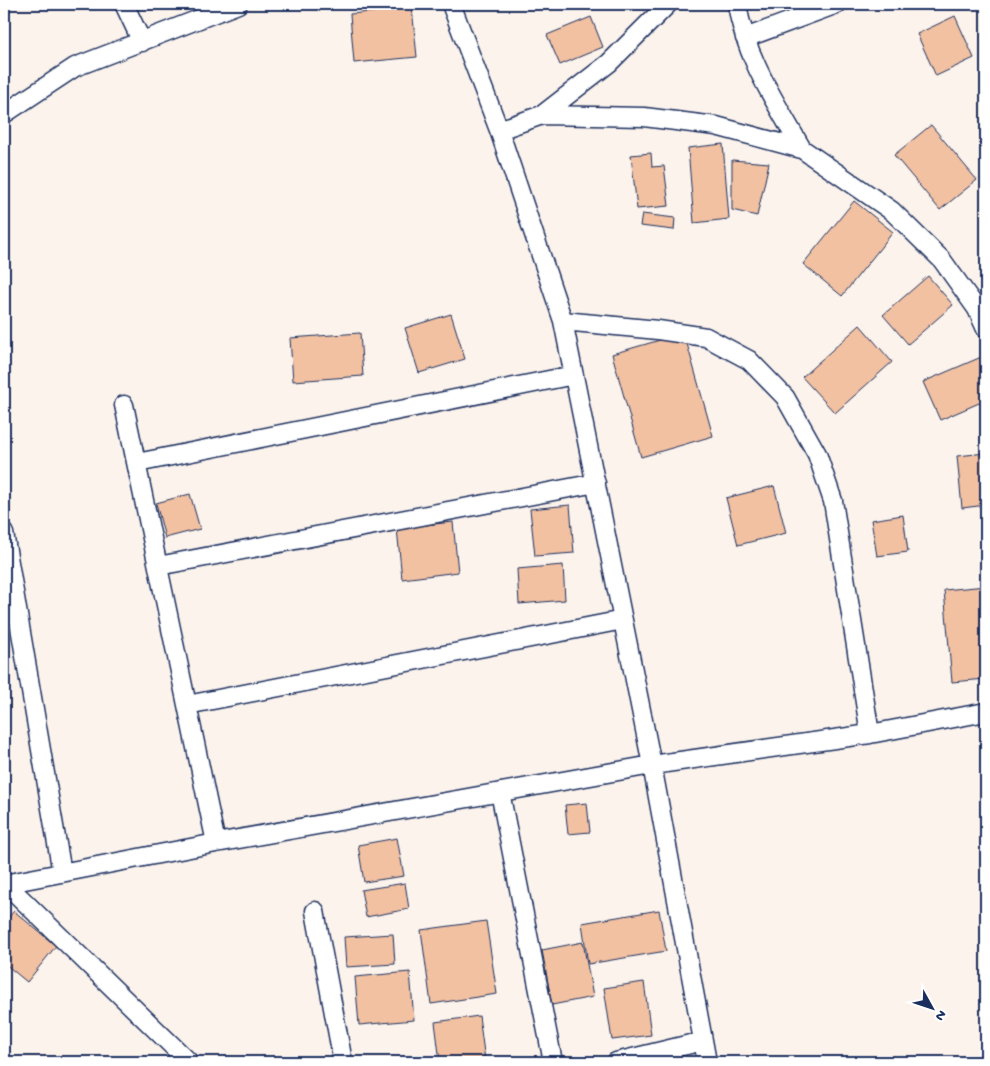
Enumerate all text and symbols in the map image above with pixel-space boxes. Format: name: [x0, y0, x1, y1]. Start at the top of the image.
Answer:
north arrow: [908, 984, 958, 1034]
text: N: [931, 1006, 949, 1024]

